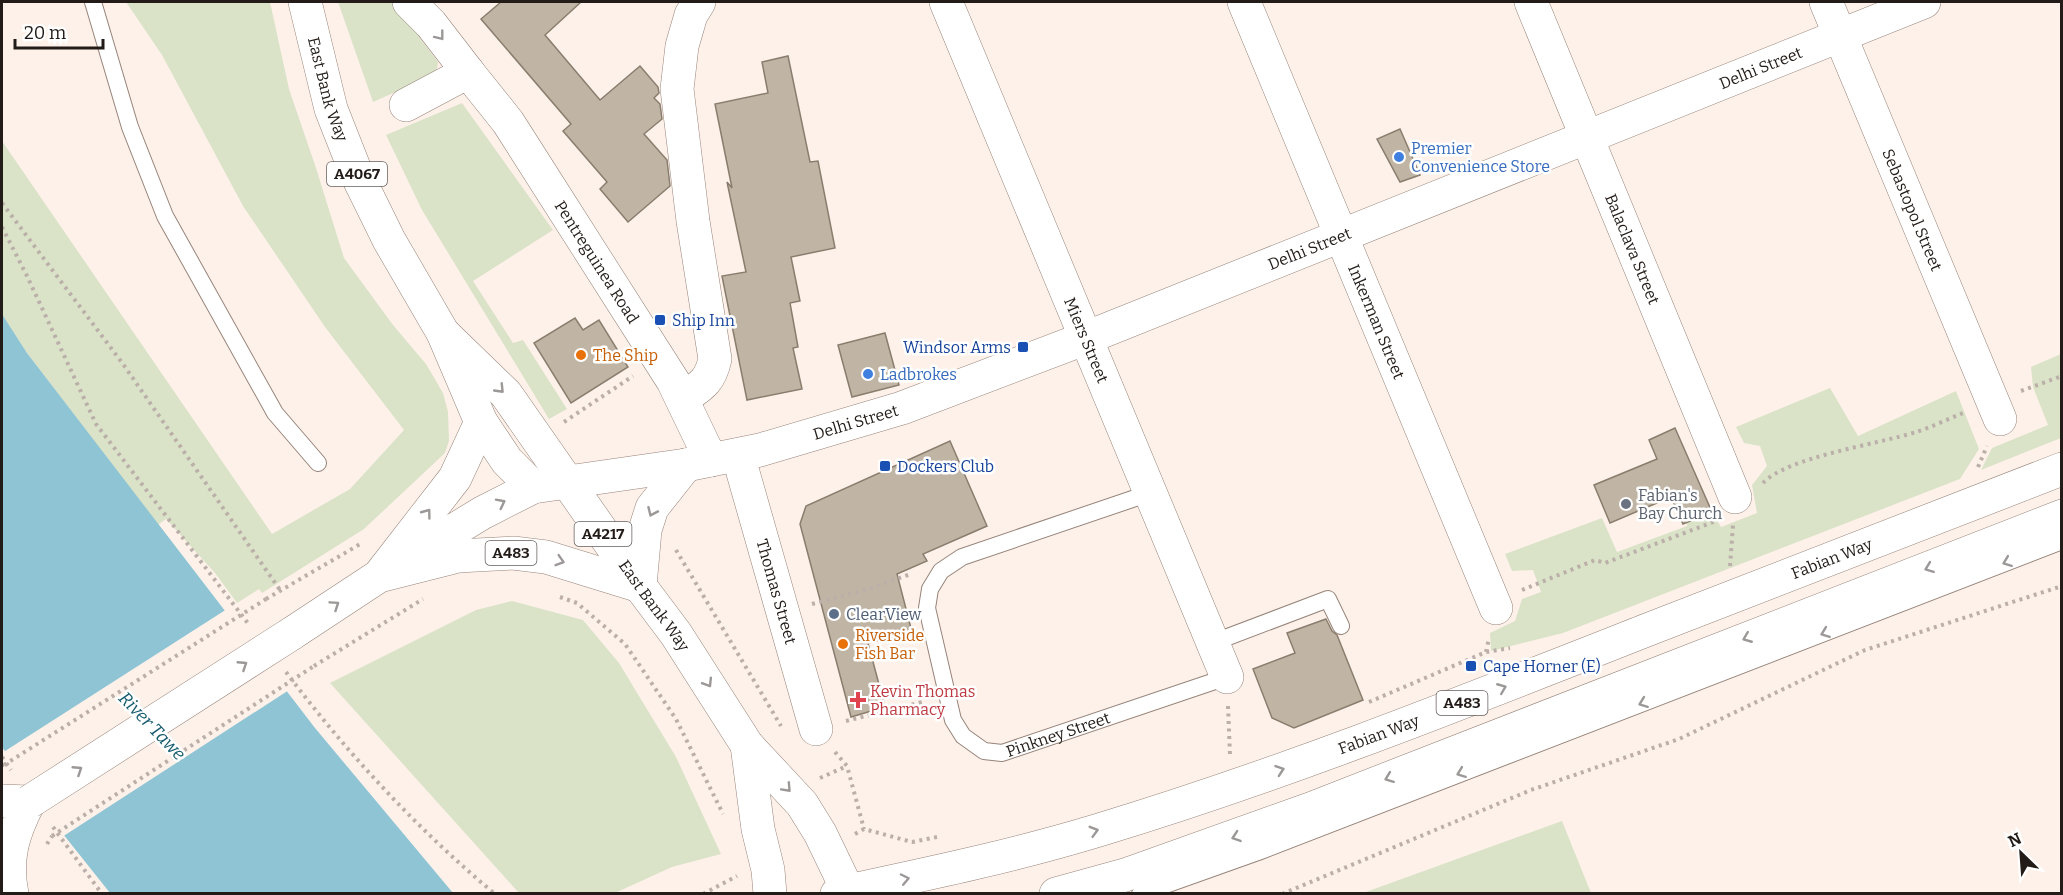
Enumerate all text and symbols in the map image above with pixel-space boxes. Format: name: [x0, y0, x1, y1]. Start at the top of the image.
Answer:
scale bar: [15, 12, 104, 50]
text: 20 m: [24, 22, 66, 44]
one-way arrow: [432, 29, 443, 40]
street label: East Bank Way: [304, 35, 352, 145]
street label: Delhi Street: [1716, 43, 1805, 93]
place label: Premier Convenience Store: [1411, 139, 1550, 176]
street label: Sebastopol Street: [1878, 146, 1946, 274]
marker: Premier Convenience Store: [1392, 150, 1406, 164]
road number: A4067: [327, 162, 387, 186]
street label: Balaclava Street: [1601, 191, 1664, 307]
street label: Pentreguinea Road: [551, 197, 643, 327]
street label: Delhi Street: [1265, 224, 1354, 274]
street label: Inkerman Street: [1344, 261, 1409, 382]
street label: Miers Street: [1060, 295, 1112, 386]
place label: Ship Inn: [672, 311, 735, 330]
marker: Ship Inn: [653, 313, 667, 327]
place label: Windsor Arms: [903, 338, 1011, 357]
marker: Windsor Arms: [1016, 340, 1030, 354]
place label: The Ship: [593, 346, 658, 365]
marker: The Ship: [574, 348, 588, 362]
place label: Ladbrokes: [880, 365, 957, 384]
marker: Ladbrokes: [861, 367, 875, 381]
one-way arrow: [492, 382, 503, 393]
street label: Delhi Street: [811, 401, 901, 444]
place label: Dockers Club: [897, 457, 994, 476]
marker: Dockers Club: [878, 459, 892, 473]
place label: Fabian's Bay Church: [1638, 486, 1722, 523]
marker: Fabian's Bay Church: [1619, 497, 1633, 511]
one-way arrow: [495, 499, 506, 510]
one-way arrow: [647, 506, 659, 517]
one-way arrow: [420, 508, 431, 519]
road number: A4217: [574, 522, 632, 546]
street label: Fabian Way: [1789, 534, 1875, 583]
street label: Thomas Street: [752, 537, 800, 647]
road number: A483: [486, 541, 536, 565]
one-way arrow: [554, 554, 565, 566]
one-way arrow: [2002, 555, 2013, 567]
street label: East Bank Way: [615, 556, 694, 655]
one-way arrow: [1924, 560, 1934, 573]
one-way arrow: [328, 601, 339, 612]
place label: ClearView: [846, 605, 922, 624]
marker: ClearView: [827, 607, 841, 621]
one-way arrow: [1820, 625, 1831, 638]
place label: Riverside Fish Bar: [855, 626, 924, 663]
one-way arrow: [1742, 631, 1753, 643]
marker: Riverside Fish Bar: [836, 637, 850, 651]
place label: Cape Horner (E): [1483, 657, 1601, 676]
marker: Cape Horner (E): [1464, 659, 1478, 673]
one-way arrow: [236, 662, 247, 673]
one-way arrow: [700, 677, 712, 687]
place label: Kevin Thomas Pharmacy: [870, 682, 976, 719]
one-way arrow: [1495, 683, 1506, 695]
water label: River Tawe: [114, 687, 190, 765]
road number: A483: [1436, 691, 1488, 715]
marker: Kevin Thomas Pharmacy: [851, 693, 865, 707]
one-way arrow: [1638, 696, 1649, 708]
street label: Pinkney Street: [1004, 708, 1113, 761]
street label: Fabian Way: [1336, 711, 1422, 758]
one-way arrow: [1274, 765, 1284, 778]
one-way arrow: [72, 766, 82, 778]
one-way arrow: [1457, 766, 1467, 779]
one-way arrow: [1385, 771, 1396, 783]
one-way arrow: [780, 781, 791, 791]
north arrow: [1991, 823, 2051, 883]
one-way arrow: [1088, 826, 1099, 838]
one-way arrow: [1231, 829, 1242, 842]
text: N: [2005, 829, 2024, 851]
one-way arrow: [900, 873, 910, 886]

